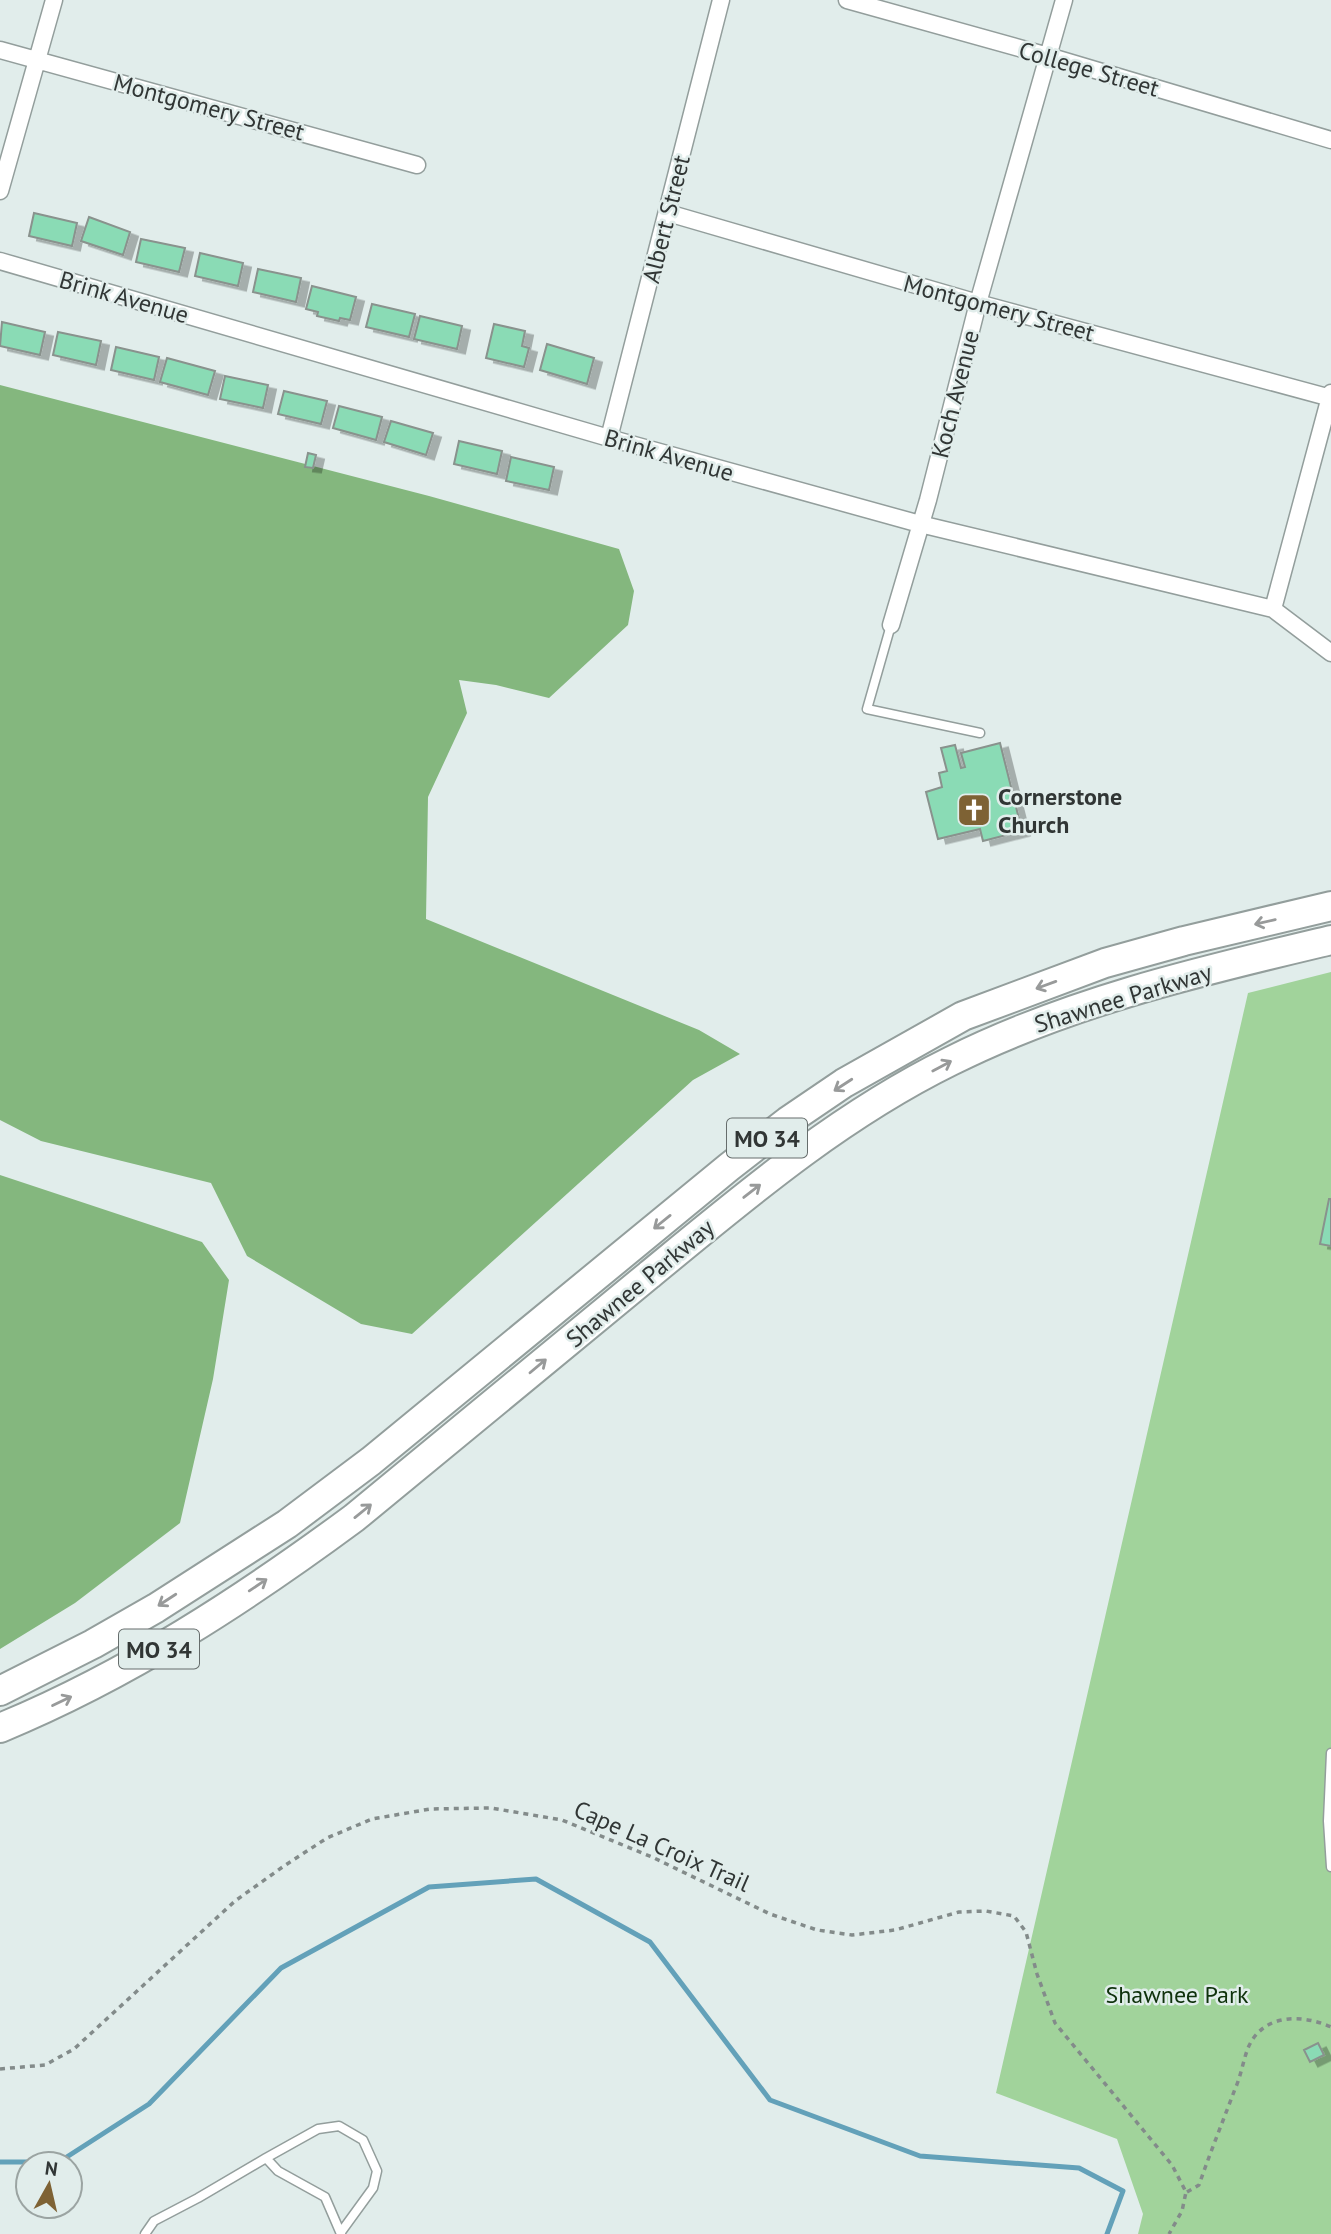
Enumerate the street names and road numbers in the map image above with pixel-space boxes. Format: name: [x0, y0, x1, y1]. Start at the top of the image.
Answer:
street label: College Street: [1015, 34, 1163, 104]
street label: Montgomery Street: [110, 67, 308, 147]
street label: Albert Street: [635, 152, 697, 286]
street label: Brink Avenue: [56, 264, 192, 330]
street label: Montgomery Street: [900, 268, 1098, 348]
street label: Koch Avenue: [924, 327, 986, 461]
street label: Brink Avenue: [601, 422, 737, 488]
street label: Shawnee Parkway: [1031, 956, 1215, 1040]
road number: MO 34: [727, 1119, 807, 1158]
street label: Shawnee Parkway: [560, 1212, 720, 1354]
road number: MO 34: [119, 1630, 199, 1668]
street label: Cape La Croix Trail: [569, 1793, 755, 1899]

